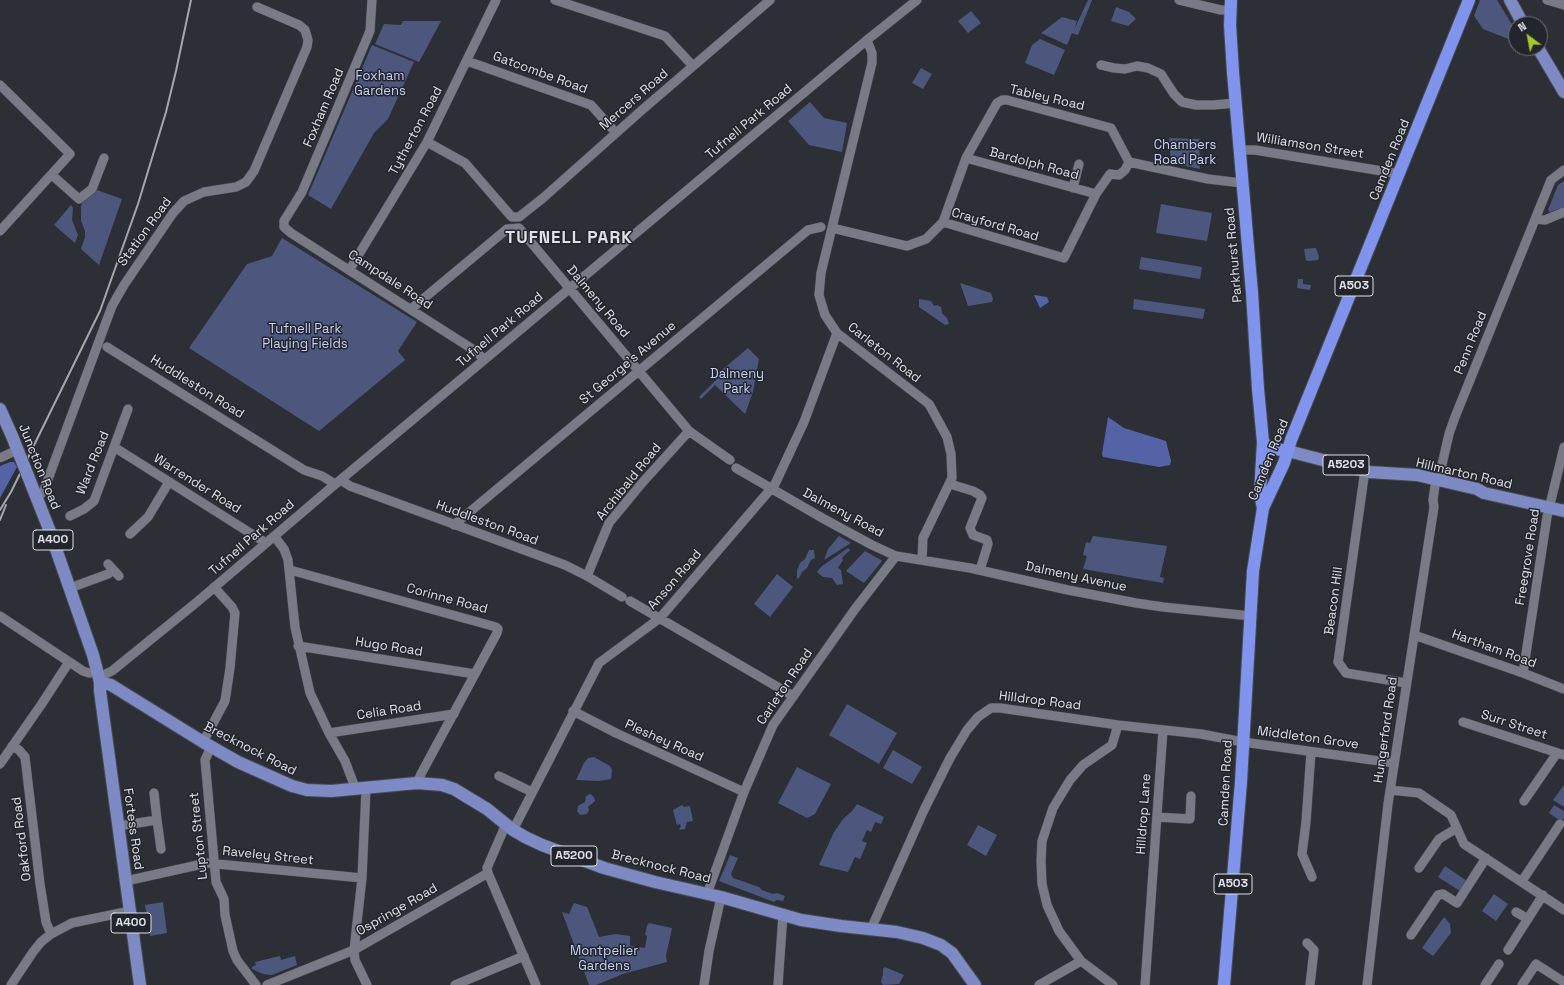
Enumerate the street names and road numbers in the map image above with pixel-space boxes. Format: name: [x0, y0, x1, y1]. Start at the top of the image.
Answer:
street label: Gatcombe Road: [490, 49, 590, 97]
street label: Foxham Road: [300, 66, 348, 150]
street label: Mercers Road: [596, 66, 672, 134]
street label: Tufnell Park Road: [703, 81, 795, 163]
street label: Tabley Road: [1008, 82, 1086, 114]
street label: Tytherton Road: [386, 84, 446, 178]
street label: Camden Road: [1367, 117, 1413, 203]
street label: Williamson Street: [1255, 130, 1365, 162]
street label: Bardolph Road: [988, 145, 1080, 183]
street label: Station Road: [115, 194, 175, 270]
street label: Crayford Road: [950, 205, 1040, 245]
street label: Parkhurst Road: [1222, 207, 1246, 303]
street label: Campdale Road: [345, 247, 435, 313]
street label: Dalmeny Road: [563, 263, 633, 341]
road number: A503: [1335, 276, 1373, 296]
street label: Tufnell Park Road: [454, 289, 546, 371]
street label: Penn Road: [1451, 309, 1491, 377]
street label: St George's Avenue: [577, 318, 679, 408]
street label: Carleton Road: [844, 320, 924, 386]
street label: Huddleston Road: [147, 352, 247, 422]
street label: Camden Road: [1246, 417, 1292, 503]
street label: Junction Road: [15, 422, 63, 512]
street label: Ward Road: [73, 429, 113, 497]
street label: Archibald Road: [593, 440, 665, 524]
street label: Warrender Road: [150, 451, 244, 517]
road number: A5203: [1323, 455, 1369, 475]
street label: Hillmarton Road: [1414, 455, 1514, 493]
street label: Dalmeny Road: [800, 485, 886, 541]
street label: Tufnell Park Road: [206, 497, 298, 579]
street label: Huddleston Road: [434, 497, 540, 549]
street label: Freegrove Road: [1513, 508, 1543, 606]
road number: A400: [33, 530, 73, 550]
street label: Anson Road: [645, 547, 705, 613]
street label: Dalmeny Avenue: [1024, 559, 1128, 595]
street label: Beacon Hill: [1321, 566, 1347, 636]
street label: Corinne Road: [405, 581, 489, 617]
street label: Hartham Road: [1450, 626, 1538, 672]
street label: Hugo Road: [354, 634, 424, 660]
street label: Carleton Road: [754, 646, 816, 728]
street label: Hungerford Road: [1371, 676, 1401, 784]
street label: Hilldrop Road: [998, 688, 1082, 714]
street label: Celia Road: [356, 698, 422, 724]
street label: Surr Street: [1479, 707, 1549, 743]
street label: Pleshey Road: [622, 717, 706, 765]
street label: Brecknock Road: [201, 719, 299, 779]
street label: Middleton Grove: [1256, 723, 1360, 753]
street label: Camden Road: [1216, 740, 1236, 826]
street label: Hilldrop Lane: [1133, 773, 1155, 855]
street label: Fortess Road: [120, 787, 146, 871]
street label: Lupton Street: [187, 791, 211, 881]
street label: Oakford Road: [9, 796, 35, 882]
street label: Raveley Street: [222, 843, 314, 869]
road number: A5200: [551, 846, 597, 866]
street label: Brecknock Road: [610, 847, 712, 887]
road number: A503: [1214, 874, 1252, 894]
street label: Ospringe Road: [354, 880, 440, 940]
road number: A400: [111, 913, 151, 933]

